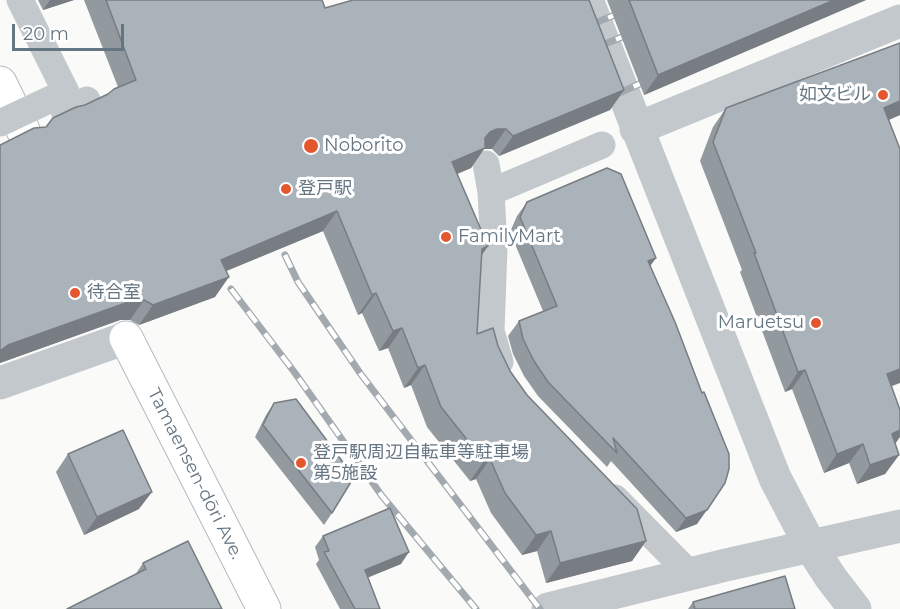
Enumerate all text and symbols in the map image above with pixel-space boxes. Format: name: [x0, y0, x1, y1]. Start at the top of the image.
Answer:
scale bar: [15, 12, 128, 50]
text: 20 m: [23, 23, 69, 45]
place label: 如文ビル: [799, 84, 871, 106]
marker: 如文ビル: [876, 88, 890, 102]
place label: Noborito: [324, 135, 403, 157]
marker: Noborito: [302, 137, 320, 155]
place label: 登戸駅: [298, 178, 352, 200]
marker: 登戸駅: [279, 182, 293, 196]
place label: FamilyMart: [458, 226, 561, 248]
marker: FamilyMart: [439, 230, 453, 244]
place label: 待合室: [87, 282, 141, 304]
marker: 待合室: [68, 286, 82, 300]
place label: Maruetsu: [718, 312, 804, 334]
marker: Maruetsu: [809, 316, 823, 330]
street label: Tamaensen-dōri Ave.: [143, 385, 247, 563]
place label: 登戸駅周辺自転車等駐車場 第5施設: [313, 442, 529, 484]
marker: 登戸駅周辺自転車等駐車場 第5施設: [294, 456, 308, 470]

